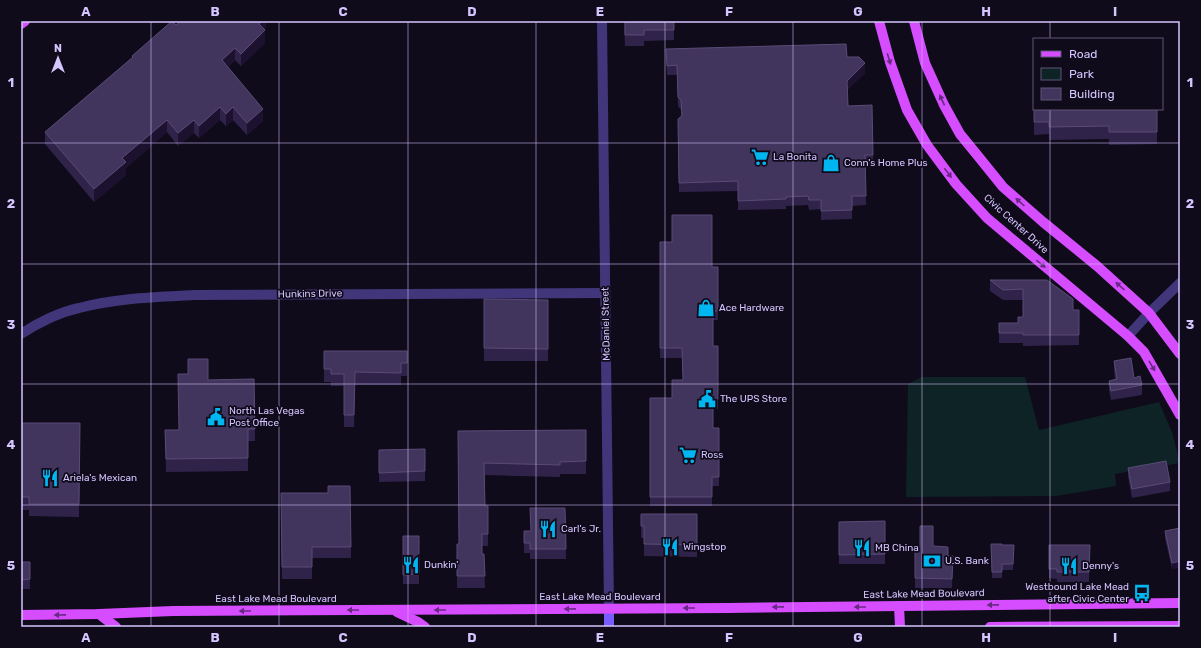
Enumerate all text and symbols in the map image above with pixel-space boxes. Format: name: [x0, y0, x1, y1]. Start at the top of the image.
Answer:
text: A: [81, 4, 91, 19]
text: B: [210, 4, 220, 19]
text: C: [338, 4, 348, 19]
text: D: [467, 4, 477, 19]
text: E: [596, 4, 604, 19]
text: F: [725, 4, 733, 19]
text: G: [853, 4, 863, 19]
text: H: [981, 4, 991, 19]
text: I: [1113, 4, 1117, 19]
north arrow: [38, 38, 78, 78]
legend: [1033, 38, 1163, 110]
text: N: [54, 42, 62, 55]
text: Road: [1069, 47, 1097, 61]
one-way arrow: [886, 53, 892, 65]
text: Park: [1069, 67, 1095, 81]
text: 1: [8, 75, 14, 90]
text: 1: [1187, 75, 1193, 90]
text: Building: [1069, 87, 1115, 101]
one-way arrow: [939, 94, 945, 106]
supermarket icon: La Bonita: [750, 147, 770, 167]
place label: La Bonita: [773, 151, 817, 163]
shop icon: Conn's Home Plus: [821, 153, 841, 173]
place label: Conn's Home Plus: [844, 157, 928, 169]
one-way arrow: [944, 168, 952, 179]
street label: Civic Center Drive: [981, 192, 1051, 256]
text: 2: [7, 196, 15, 211]
text: 2: [1186, 196, 1194, 211]
one-way arrow: [1015, 198, 1026, 207]
one-way arrow: [1036, 259, 1047, 268]
one-way arrow: [1114, 282, 1125, 291]
street label: Hunkins Drive: [278, 287, 343, 301]
street label: McDaniel Street: [599, 287, 613, 361]
shop icon: Ace Hardware: [696, 298, 716, 318]
place label: Ace Hardware: [719, 302, 785, 314]
text: 3: [7, 317, 16, 332]
text: 3: [1186, 317, 1195, 332]
one-way arrow: [1149, 360, 1156, 372]
public building icon: The UPS Store: [697, 389, 717, 409]
place label: The UPS Store: [720, 393, 787, 405]
place label: North Las Vegas Post Office: [229, 405, 305, 429]
public building icon: North Las Vegas Post Office: [206, 407, 226, 427]
text: 4: [7, 437, 16, 452]
text: 4: [1186, 437, 1195, 452]
supermarket icon: Ross: [678, 445, 698, 465]
place label: Ross: [701, 449, 723, 461]
restaurant icon: Ariela's Mexican: [40, 468, 60, 488]
place label: Ariela's Mexican: [63, 472, 137, 484]
restaurant icon: Carl's Jr.: [538, 519, 558, 539]
place label: Carl's Jr.: [561, 523, 601, 535]
restaurant icon: Wingstop: [660, 537, 680, 557]
restaurant icon: MB China: [852, 538, 872, 558]
place label: Wingstop: [683, 541, 726, 553]
place label: MB China: [875, 542, 919, 554]
bank icon: U.S. Bank: [922, 551, 942, 571]
restaurant icon: Dunkin': [401, 555, 421, 575]
place label: U.S. Bank: [945, 555, 990, 567]
restaurant icon: Denny's: [1059, 556, 1079, 576]
text: 5: [7, 558, 15, 573]
text: 5: [1186, 558, 1194, 573]
place label: Dunkin': [424, 559, 459, 571]
place label: Denny's: [1082, 560, 1119, 572]
place label: Westbound Lake Mead after Civic Center: [1025, 581, 1129, 605]
bus stop icon: Westbound Lake Mead after Civic Center: [1132, 583, 1152, 603]
street label: East Lake Mead Boulevard: [863, 587, 985, 601]
street label: East Lake Mead Boulevard: [539, 591, 661, 603]
street label: East Lake Mead Boulevard: [215, 593, 337, 605]
one-way arrow: [986, 602, 999, 608]
one-way arrow: [854, 603, 866, 610]
one-way arrow: [771, 604, 784, 610]
one-way arrow: [682, 605, 695, 611]
one-way arrow: [563, 606, 576, 612]
one-way arrow: [346, 607, 359, 613]
one-way arrow: [433, 607, 446, 613]
one-way arrow: [238, 608, 251, 614]
one-way arrow: [54, 611, 66, 618]
text: A: [81, 630, 91, 645]
text: B: [210, 630, 220, 645]
text: C: [338, 630, 348, 645]
text: D: [467, 630, 477, 645]
text: E: [596, 630, 604, 645]
text: F: [725, 630, 733, 645]
text: G: [853, 630, 863, 645]
text: H: [981, 630, 991, 645]
text: I: [1113, 630, 1117, 645]

